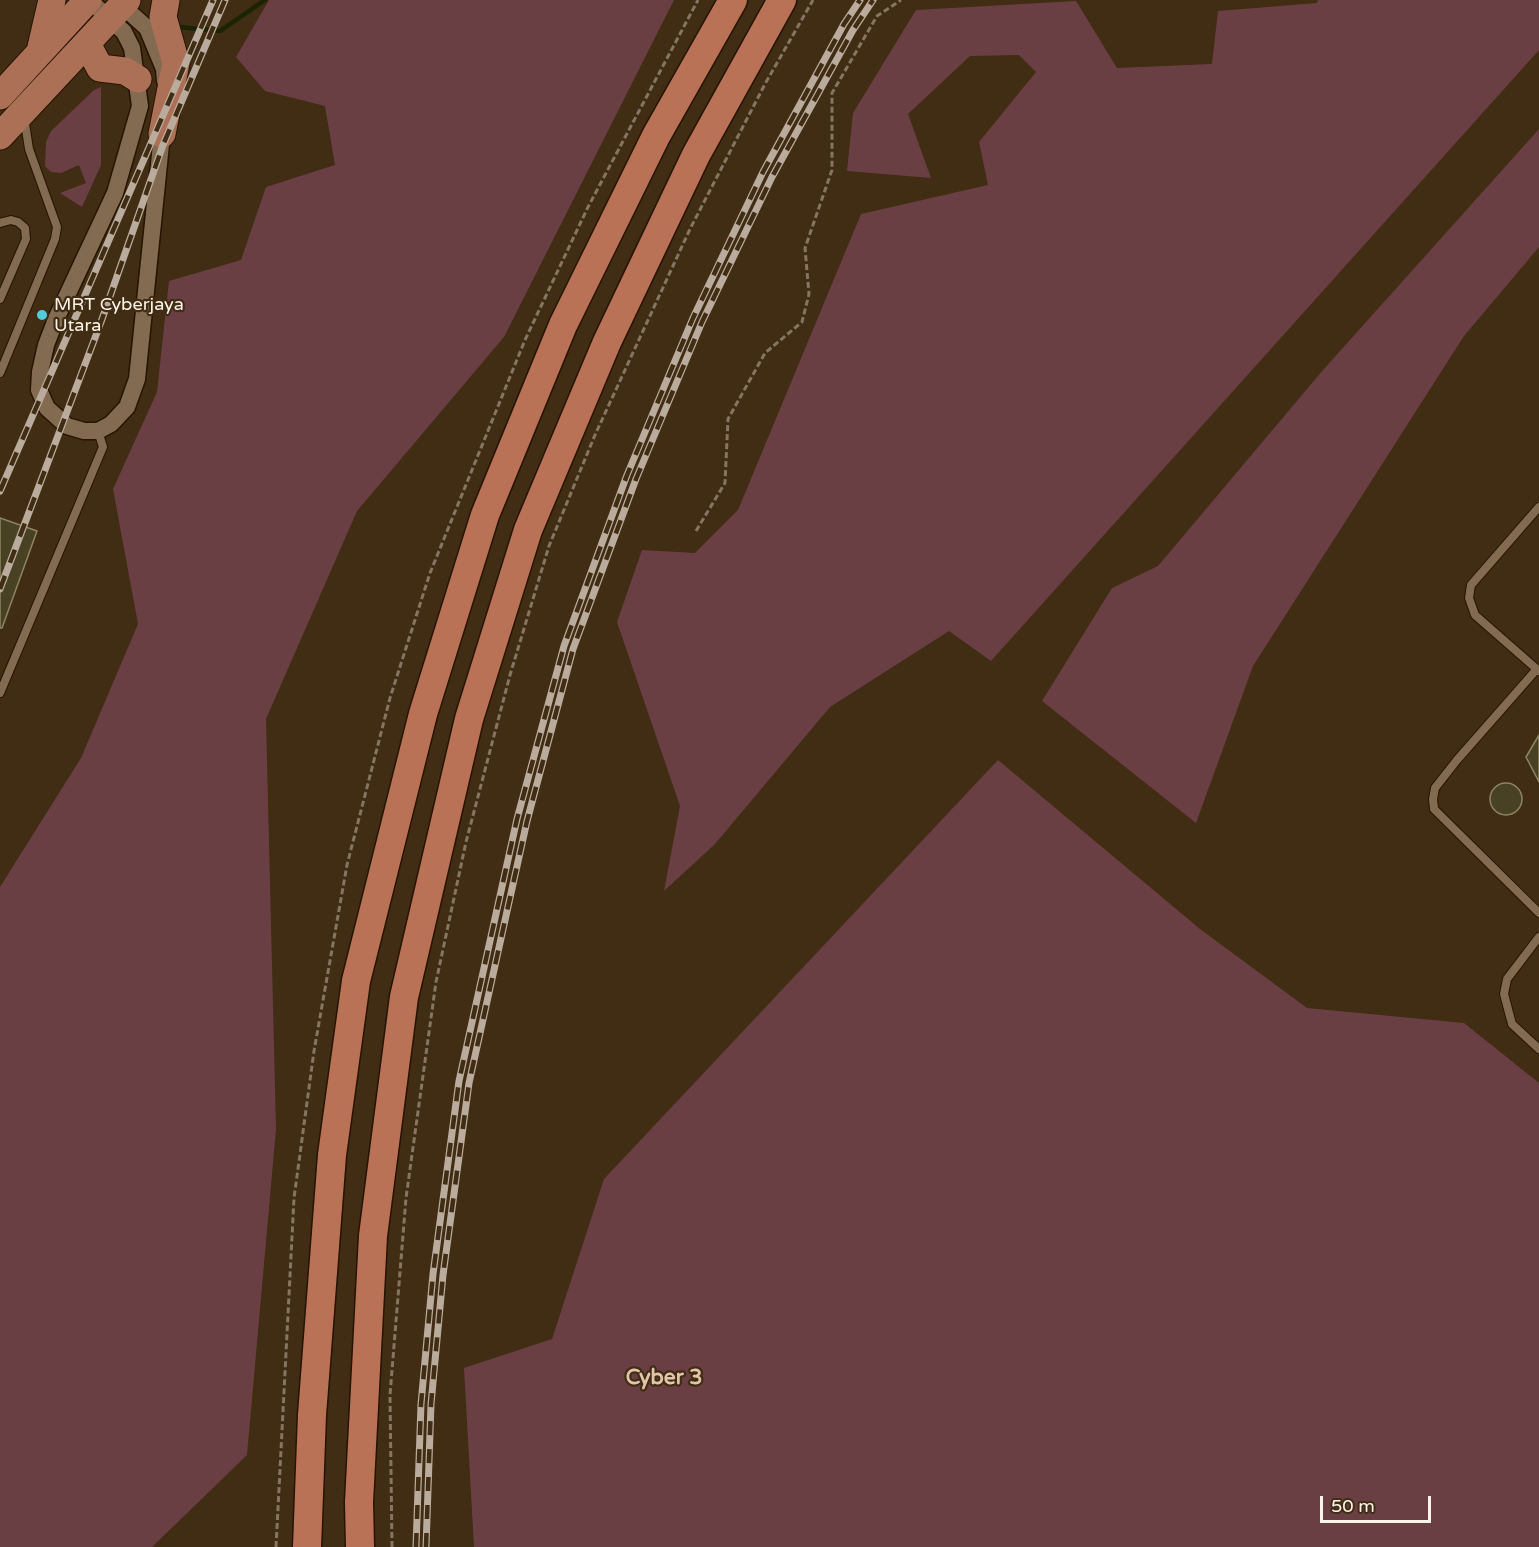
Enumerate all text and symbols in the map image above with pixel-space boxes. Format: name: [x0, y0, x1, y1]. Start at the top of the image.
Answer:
place label: MRT Cyberjaya Utara: [54, 294, 184, 336]
marker: MRT Cyberjaya Utara: [35, 308, 49, 322]
district label: Cyber 3: [626, 1365, 702, 1391]
scale bar: [1323, 1484, 1434, 1522]
text: 50 m: [1331, 1495, 1375, 1517]

